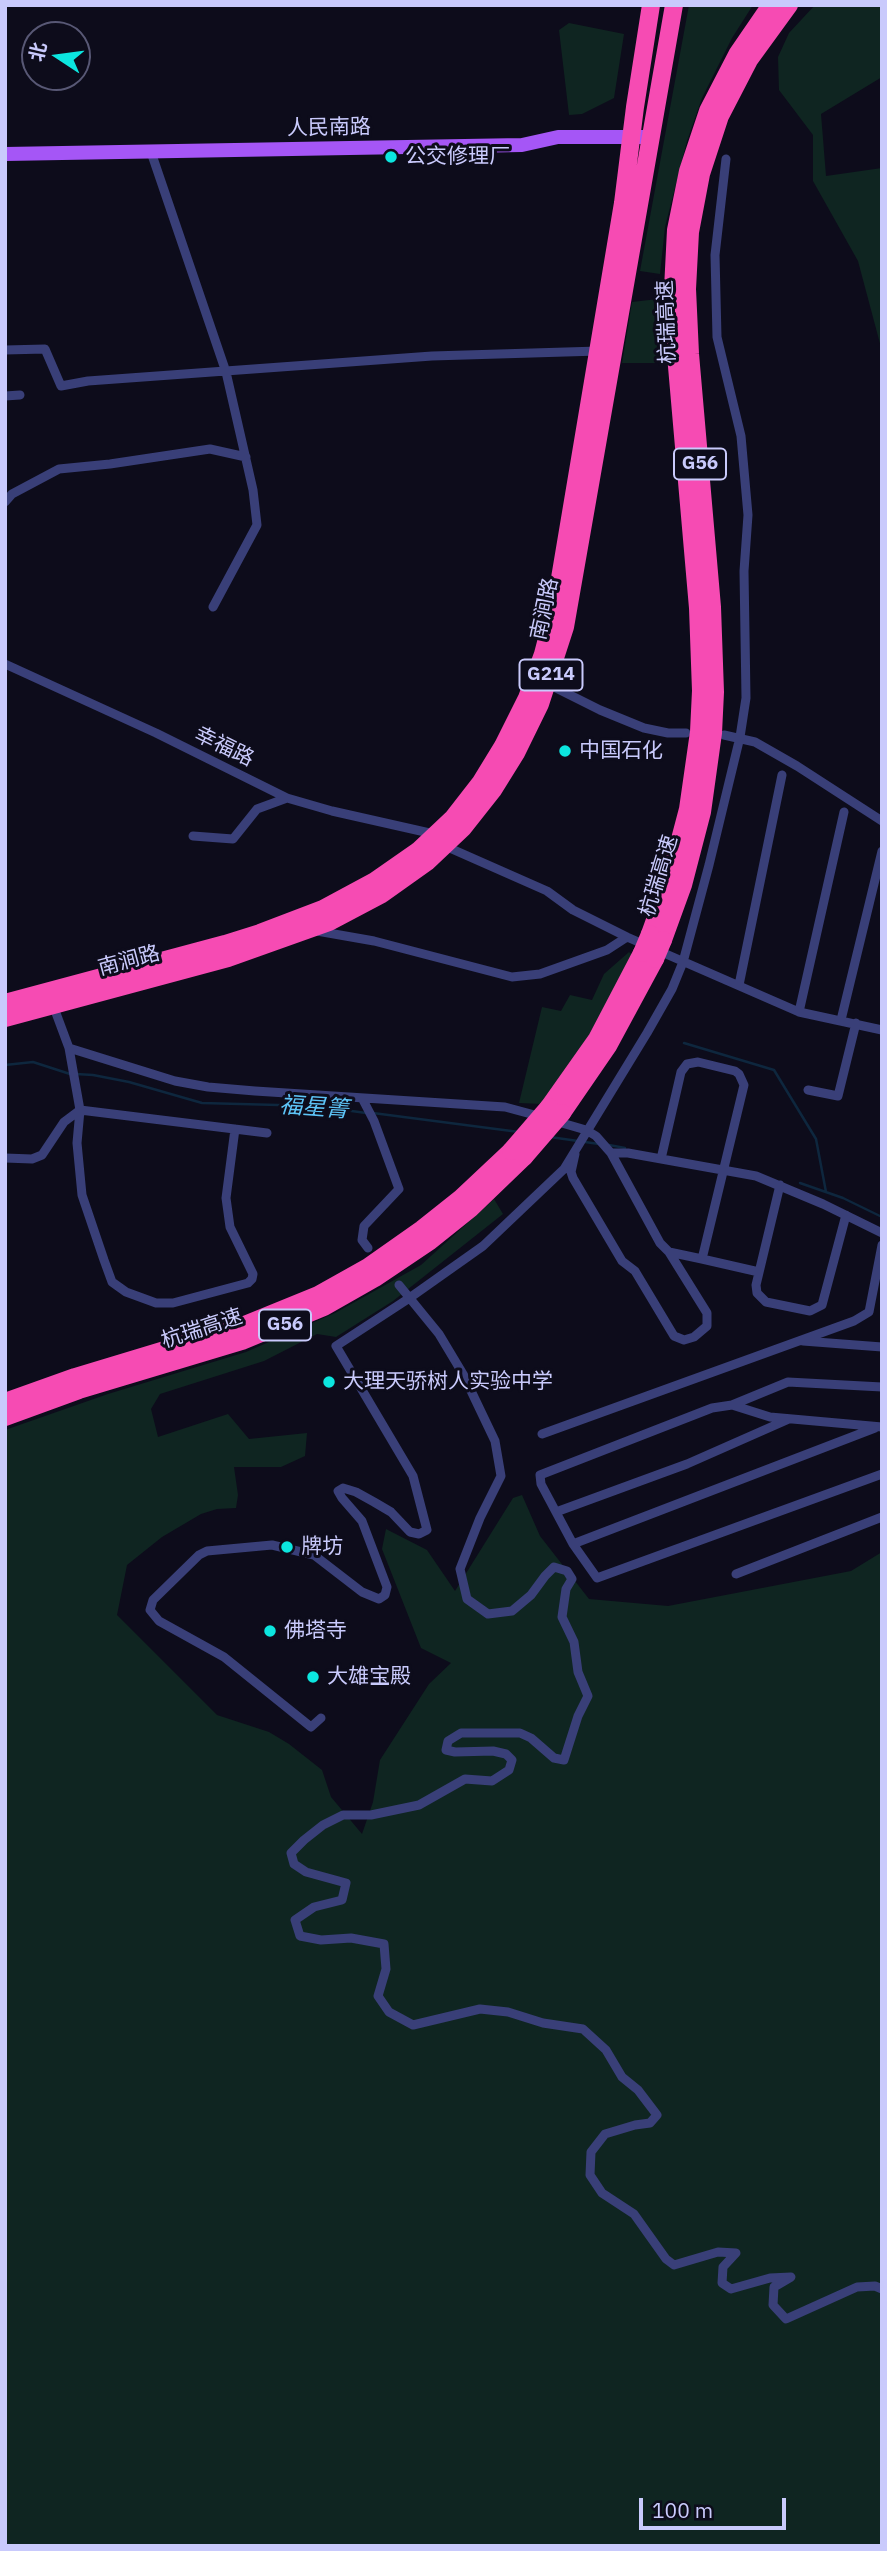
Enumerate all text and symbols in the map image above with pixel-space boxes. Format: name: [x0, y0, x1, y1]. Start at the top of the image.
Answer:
north arrow: [21, 21, 91, 91]
text: 北: [24, 40, 51, 64]
street label: 人民南路: [287, 115, 371, 141]
place label: 公交修理厂: [405, 144, 510, 170]
marker: 公交修理厂: [383, 149, 399, 165]
street label: 杭瑞高速: [653, 280, 681, 364]
road number: G56: [674, 449, 726, 480]
street label: 南涧路: [526, 576, 564, 642]
road number: G214: [520, 660, 582, 690]
street label: 幸福路: [190, 722, 258, 772]
place label: 中国石化: [579, 738, 663, 764]
marker: 中国石化: [557, 743, 573, 759]
street label: 杭瑞高速: [635, 832, 683, 920]
street label: 南涧路: [95, 941, 163, 981]
water label: 福星箐: [279, 1092, 349, 1124]
street label: 杭瑞高速: [158, 1304, 246, 1354]
road number: G56: [259, 1310, 311, 1340]
place label: 大理天骄树人实验中学: [343, 1369, 553, 1395]
marker: 大理天骄树人实验中学: [321, 1374, 337, 1390]
place label: 牌坊: [301, 1534, 343, 1560]
marker: 牌坊: [279, 1539, 295, 1555]
place label: 佛塔寺: [284, 1618, 347, 1644]
marker: 佛塔寺: [262, 1623, 278, 1639]
place label: 大雄宝殿: [327, 1664, 411, 1690]
marker: 大雄宝殿: [305, 1669, 321, 1685]
scale bar: [642, 2484, 789, 2528]
text: 100 m: [652, 2496, 713, 2524]

